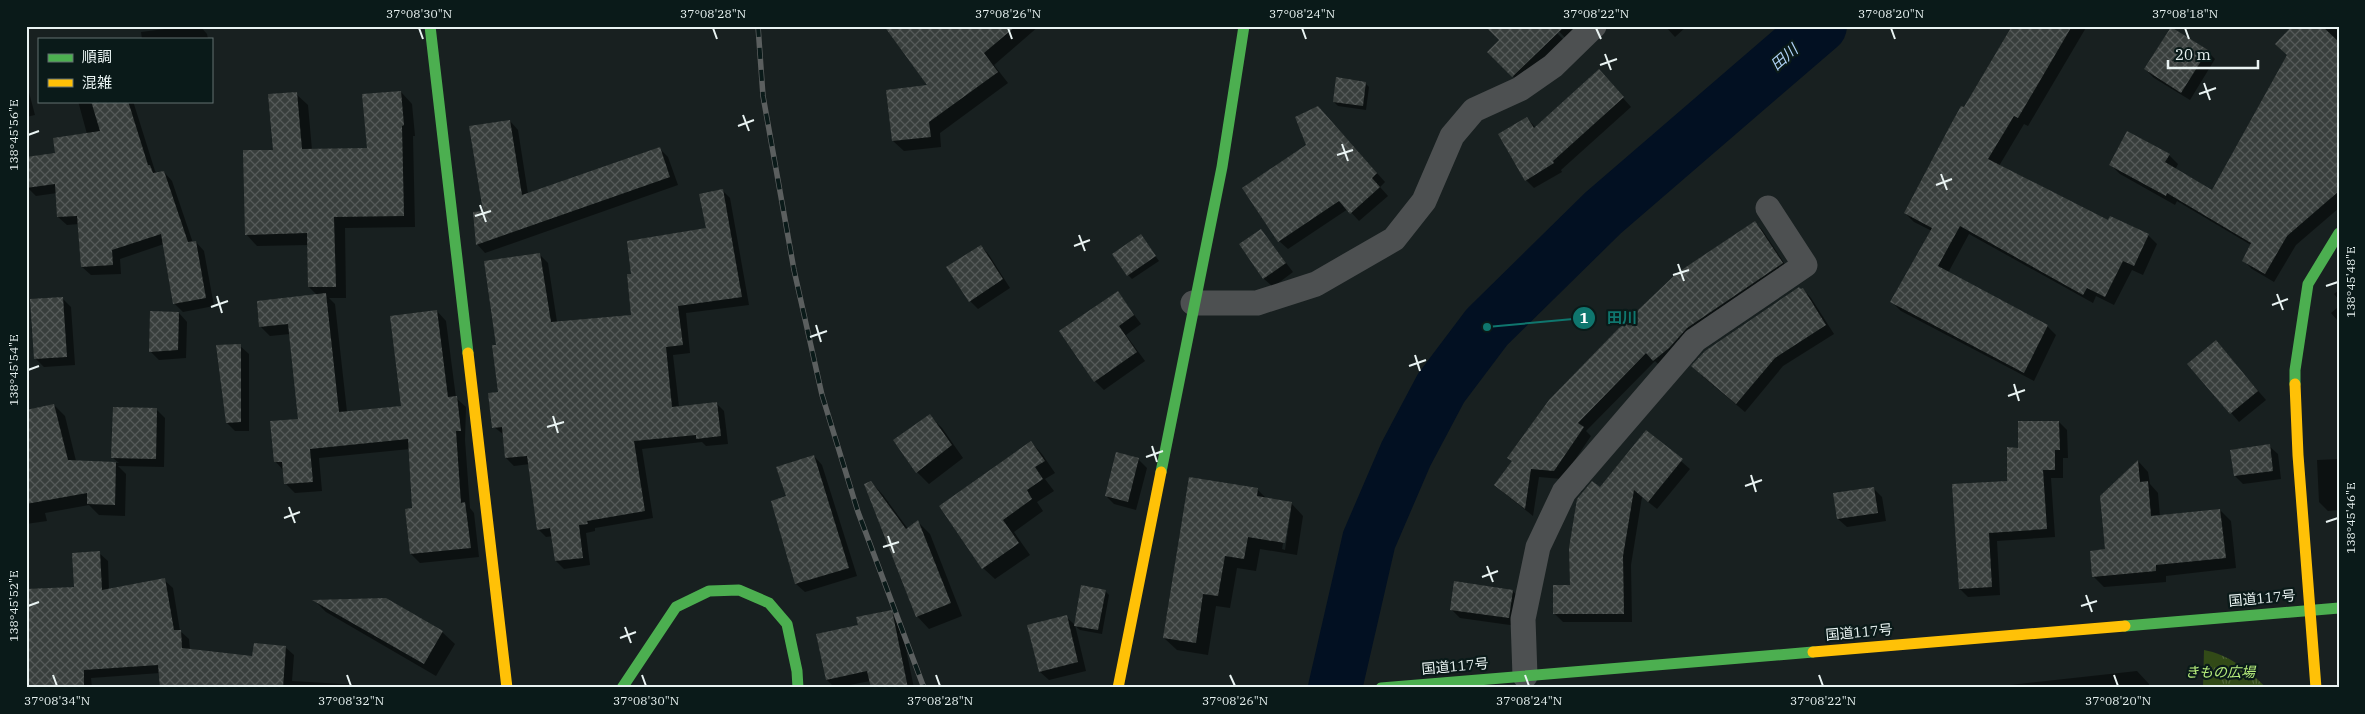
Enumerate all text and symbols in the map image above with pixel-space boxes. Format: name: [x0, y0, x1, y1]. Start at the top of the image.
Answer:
text: 37°08'30"N: [386, 6, 452, 21]
text: 37°08'28"N: [680, 6, 746, 21]
text: 37°08'26"N: [975, 6, 1041, 21]
text: 37°08'24"N: [1269, 6, 1335, 21]
text: 37°08'22"N: [1563, 6, 1629, 21]
text: 37°08'20"N: [1858, 6, 1924, 21]
text: 37°08'18"N: [2152, 6, 2218, 21]
legend: [38, 38, 212, 102]
scale bar: [2168, 38, 2258, 70]
water label: 田川: [1766, 39, 1803, 74]
text: 20 m: [2175, 45, 2211, 64]
text: 順調: [82, 47, 112, 66]
text: 混雑: [82, 73, 112, 92]
text: 138°45'56"E: [6, 99, 21, 171]
text: 138°45'48"E: [2343, 246, 2358, 318]
callout: 田川: [1572, 303, 1647, 333]
text: 1: [1579, 308, 1589, 327]
text: 田川: [1607, 308, 1637, 327]
text: 138°45'54"E: [6, 334, 21, 406]
text: 138°45'46"E: [2343, 482, 2358, 554]
text: 138°45'52"E: [6, 570, 21, 642]
street label: 国道117号: [2228, 586, 2296, 610]
street label: 国道117号: [1825, 620, 1893, 644]
street label: 国道117号: [1421, 654, 1489, 678]
park label: きもの広場: [2185, 663, 2257, 681]
text: 37°08'34"N: [24, 693, 90, 708]
text: 37°08'32"N: [318, 693, 384, 708]
text: 37°08'30"N: [613, 693, 679, 708]
text: 37°08'28"N: [907, 693, 973, 708]
text: 37°08'26"N: [1202, 693, 1268, 708]
text: 37°08'24"N: [1496, 693, 1562, 708]
text: 37°08'22"N: [1790, 693, 1856, 708]
text: 37°08'20"N: [2085, 693, 2151, 708]

